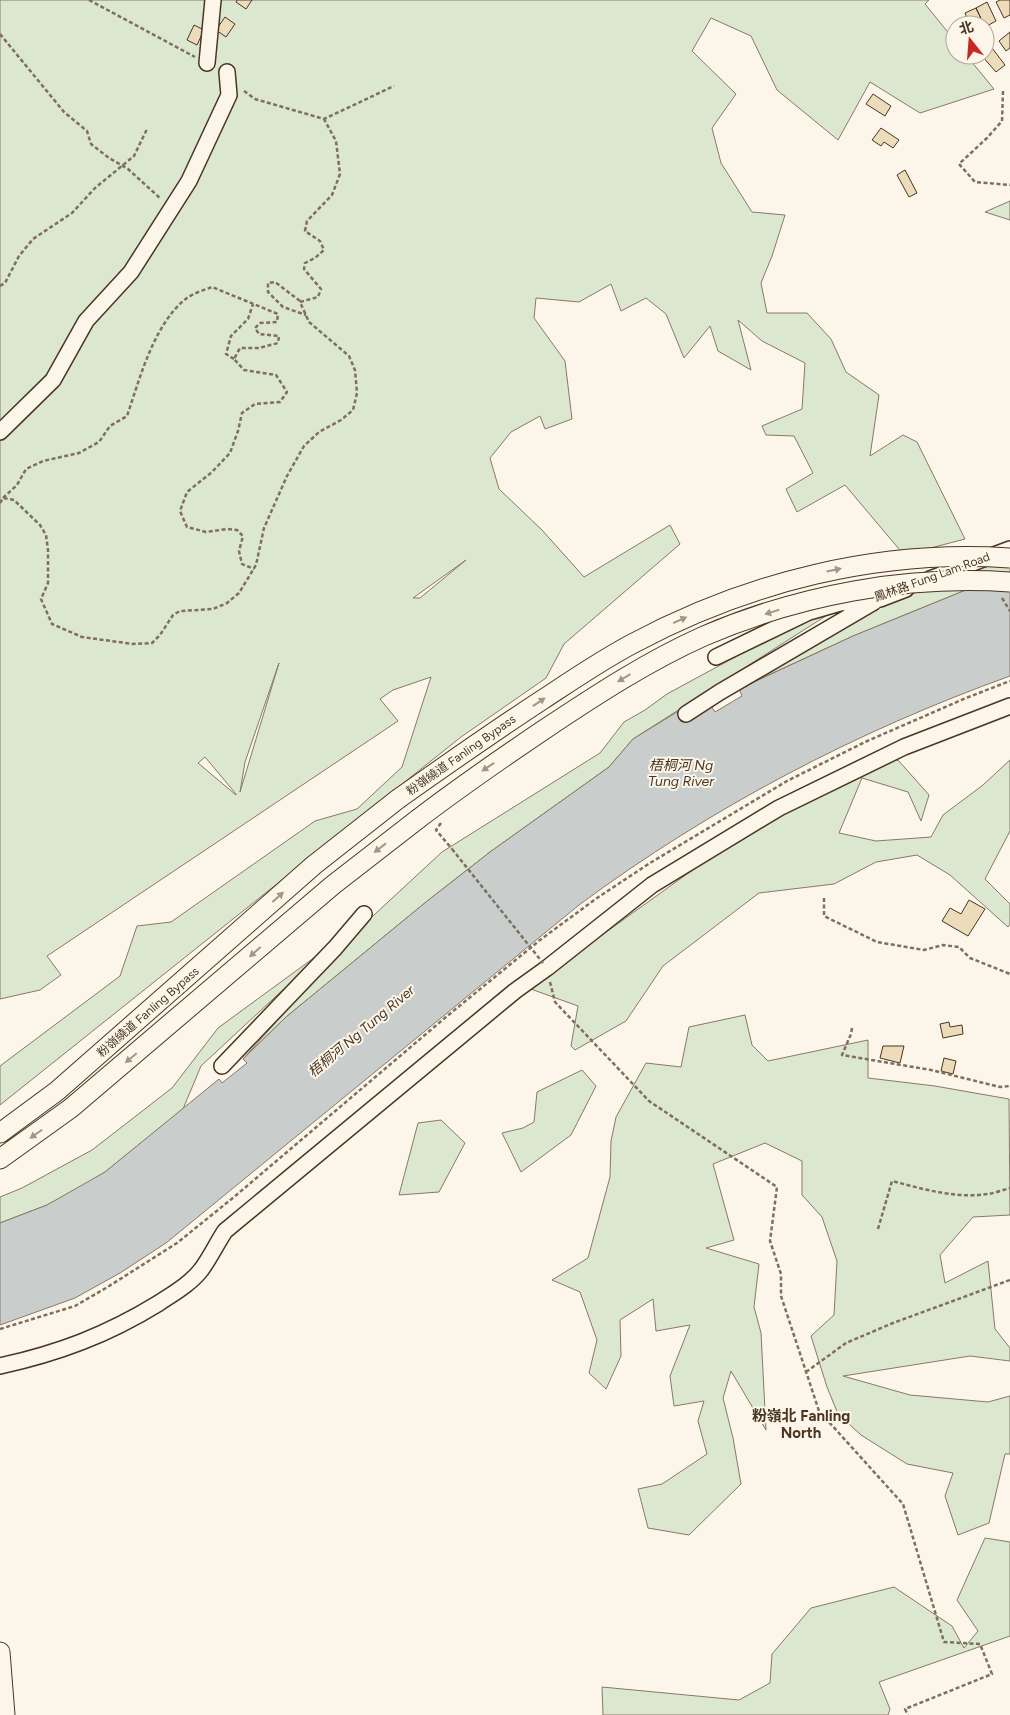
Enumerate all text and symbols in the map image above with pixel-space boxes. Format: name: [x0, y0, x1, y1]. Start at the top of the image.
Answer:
north arrow: [945, 15, 995, 65]
text: 北: [957, 18, 976, 38]
street label: 鳳林路 Fung Lam Road: [872, 550, 992, 604]
one-way arrow: [826, 565, 842, 573]
one-way arrow: [764, 608, 779, 616]
one-way arrow: [673, 616, 687, 624]
one-way arrow: [618, 673, 631, 683]
one-way arrow: [533, 697, 546, 706]
street label: 粉嶺繞道 Fanling Bypass: [404, 712, 519, 798]
water label: 梧桐河 Ng Tung River: [648, 757, 715, 790]
one-way arrow: [482, 763, 495, 772]
one-way arrow: [374, 843, 387, 854]
one-way arrow: [272, 892, 285, 903]
one-way arrow: [249, 946, 261, 958]
street label: 粉嶺繞道 Fanling Bypass: [94, 964, 202, 1060]
water label: 梧桐河 Ng Tung River: [305, 981, 419, 1081]
one-way arrow: [125, 1052, 138, 1063]
one-way arrow: [29, 1129, 43, 1139]
district label: 粉嶺北 Fanling North: [752, 1407, 850, 1442]

